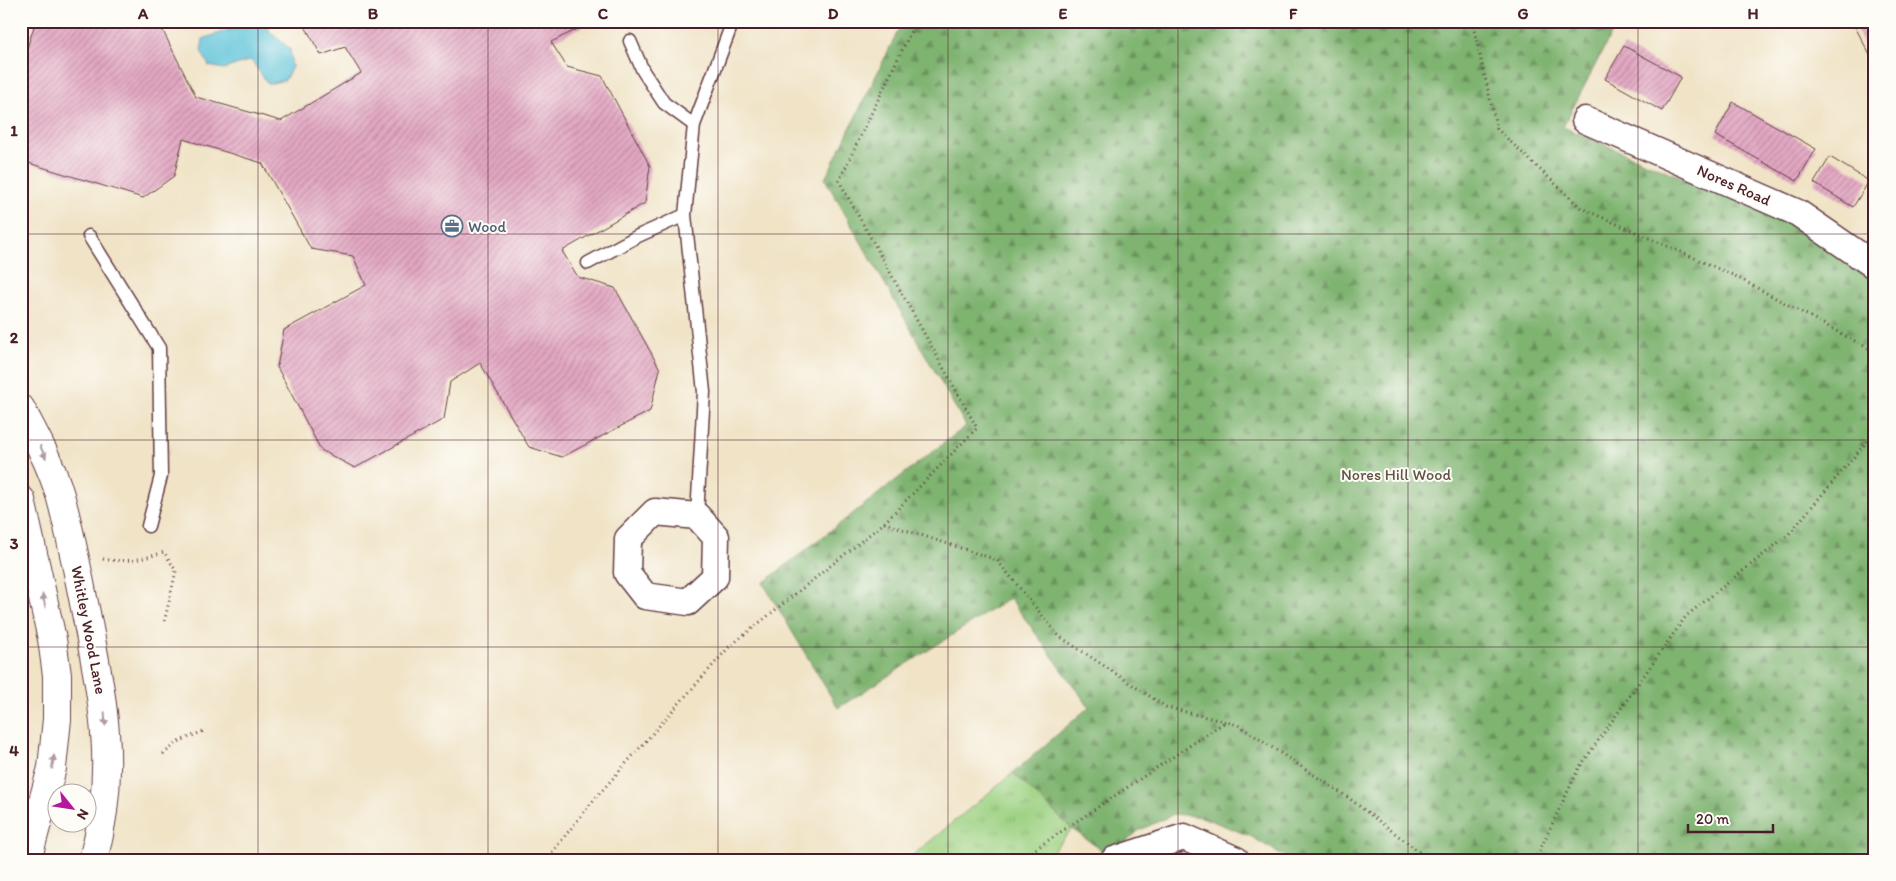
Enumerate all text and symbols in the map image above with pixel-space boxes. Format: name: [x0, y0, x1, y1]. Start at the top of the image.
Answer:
text: A: [137, 4, 149, 23]
text: B: [368, 4, 379, 23]
text: C: [598, 4, 609, 23]
text: D: [828, 4, 839, 23]
text: E: [1059, 4, 1068, 23]
text: F: [1289, 4, 1298, 23]
text: G: [1517, 4, 1529, 23]
text: H: [1747, 4, 1759, 23]
text: 1: [10, 121, 18, 140]
street label: Nores Road: [1694, 160, 1774, 210]
office icon: Wood: [440, 214, 464, 238]
place label: Wood: [468, 217, 506, 236]
text: 2: [10, 328, 19, 347]
one-way arrow: [39, 445, 47, 460]
park label: Nores Hill Wood: [1341, 465, 1451, 484]
text: 3: [10, 534, 19, 553]
street label: Whitley Wood Lane: [67, 564, 111, 696]
one-way arrow: [40, 593, 48, 608]
one-way arrow: [101, 712, 109, 728]
text: 4: [9, 741, 19, 760]
one-way arrow: [49, 753, 57, 769]
north arrow: [48, 784, 98, 834]
scale bar: [1688, 801, 1774, 833]
text: N: [73, 806, 93, 823]
text: 20 m: [1696, 810, 1730, 828]

